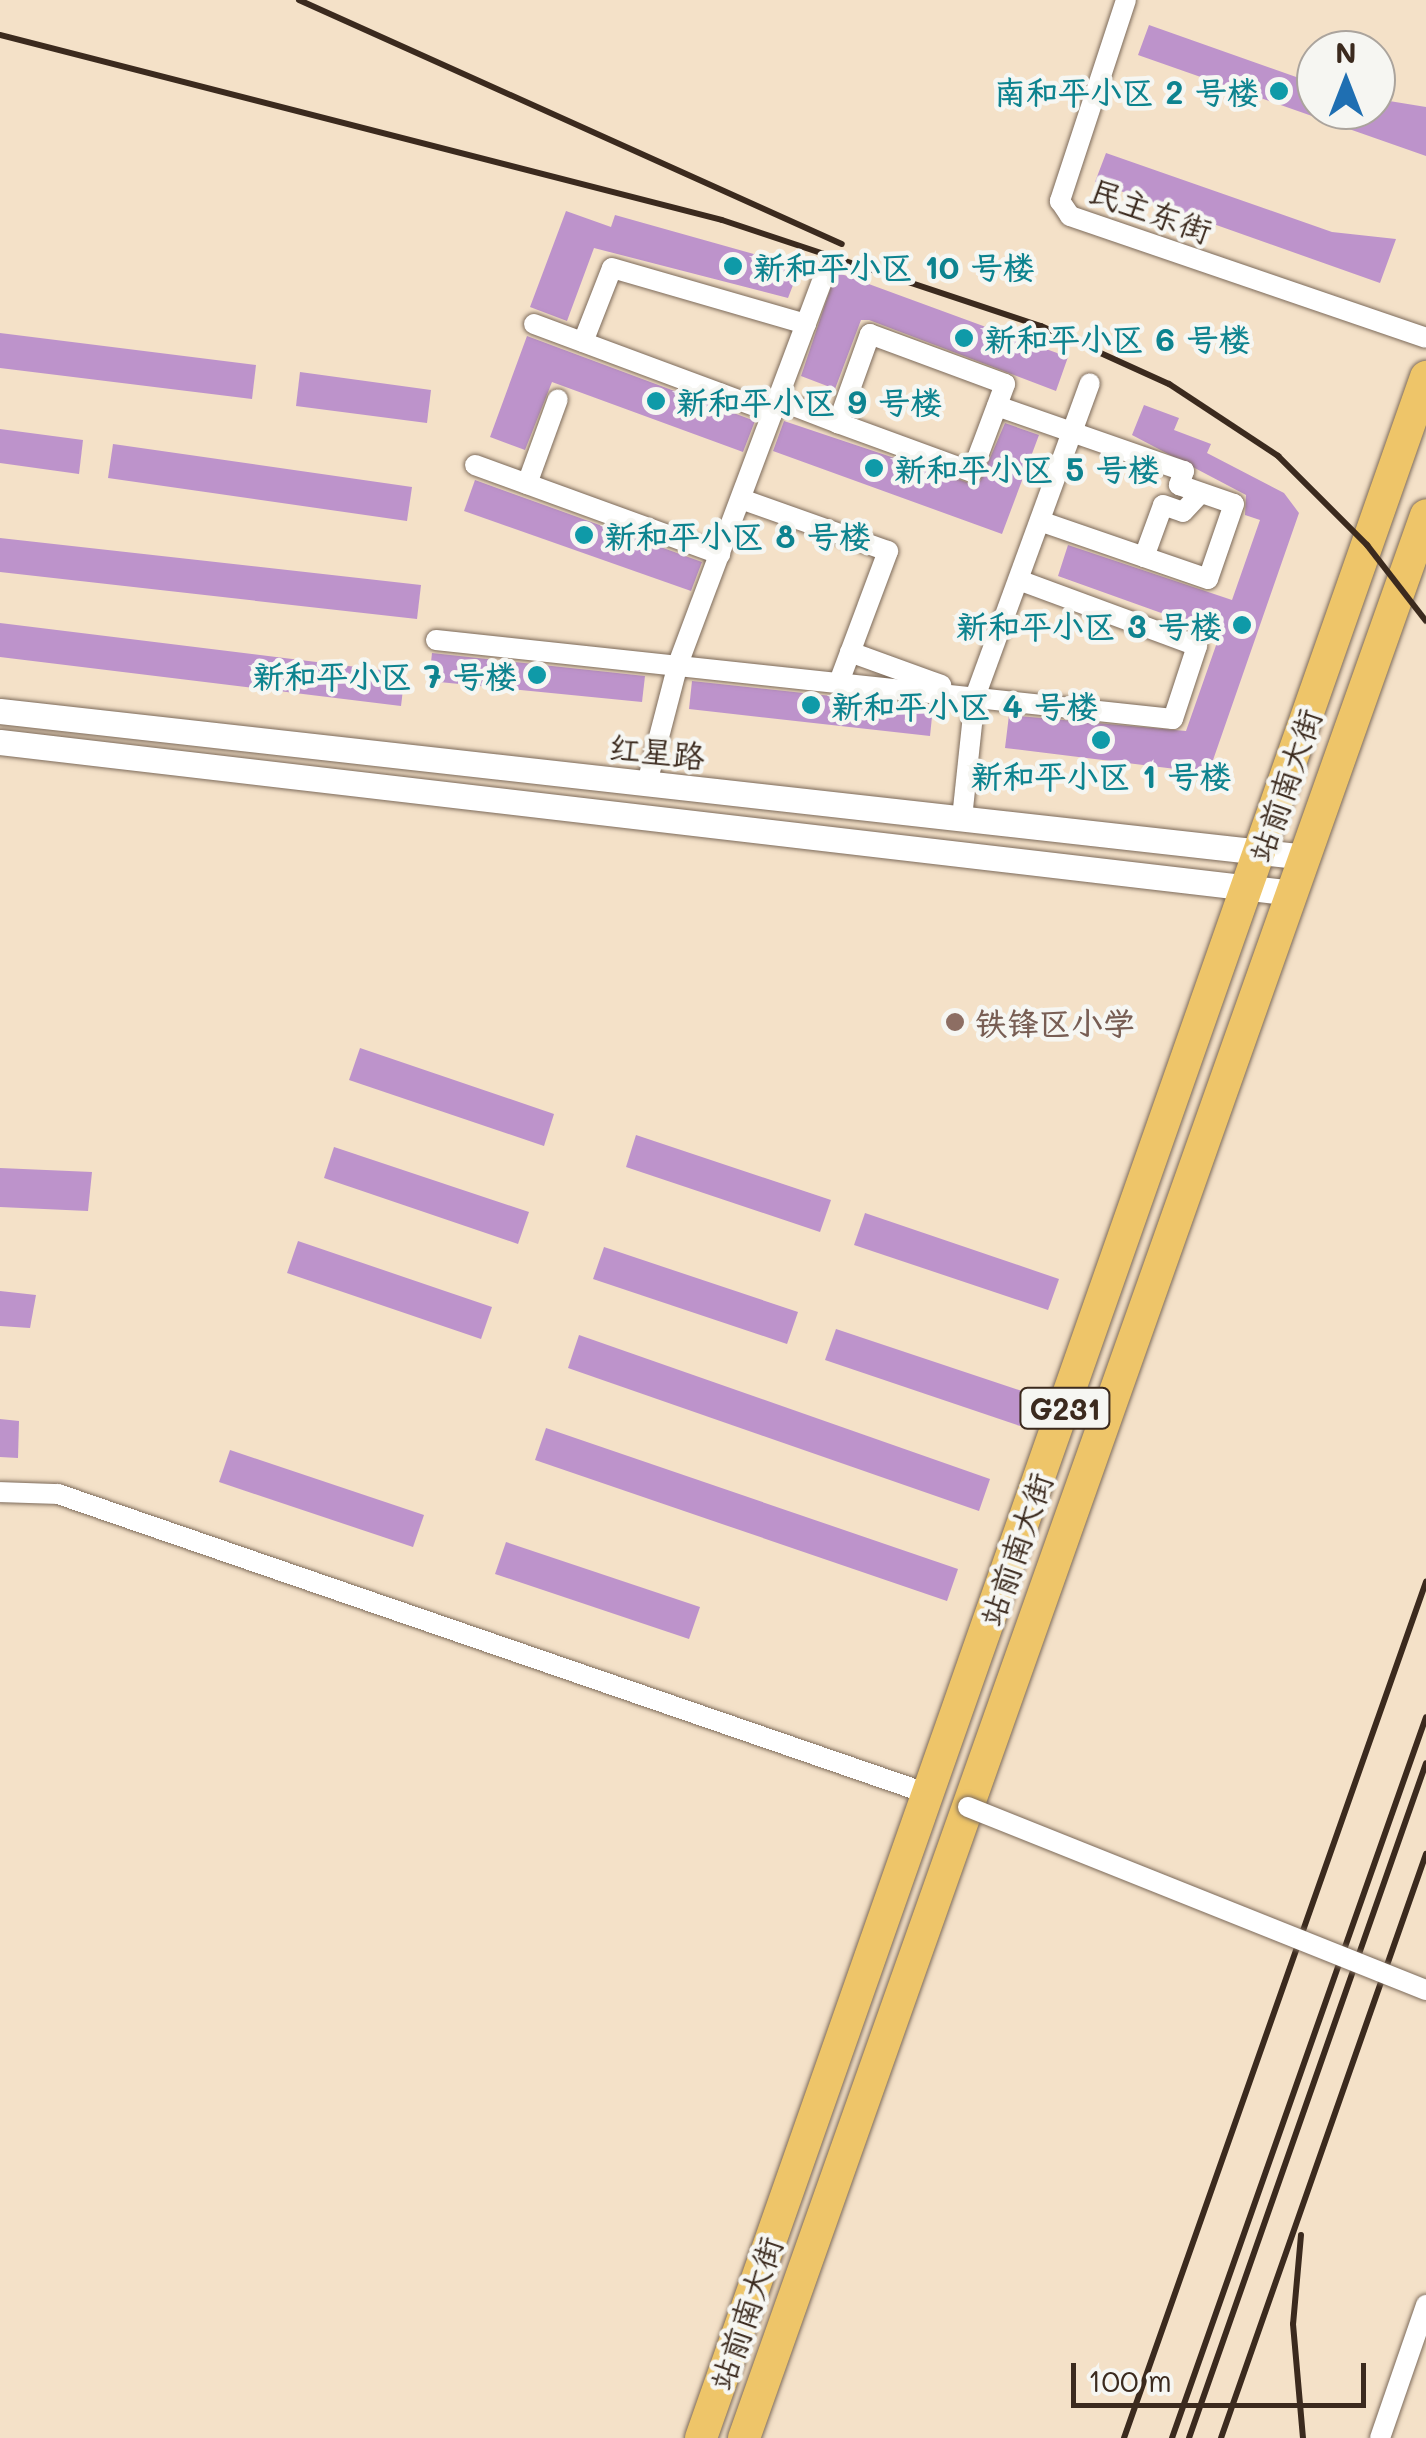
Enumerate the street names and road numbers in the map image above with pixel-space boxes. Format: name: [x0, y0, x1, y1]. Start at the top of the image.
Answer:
street label: 民主东街: [1084, 170, 1218, 250]
street label: 站前南大街: [1240, 703, 1328, 867]
street label: 红星路: [607, 727, 707, 775]
road number: G231: [1018, 1383, 1112, 1433]
street label: 站前南大街: [971, 1467, 1059, 1631]
street label: 站前南大街: [701, 2231, 789, 2395]

